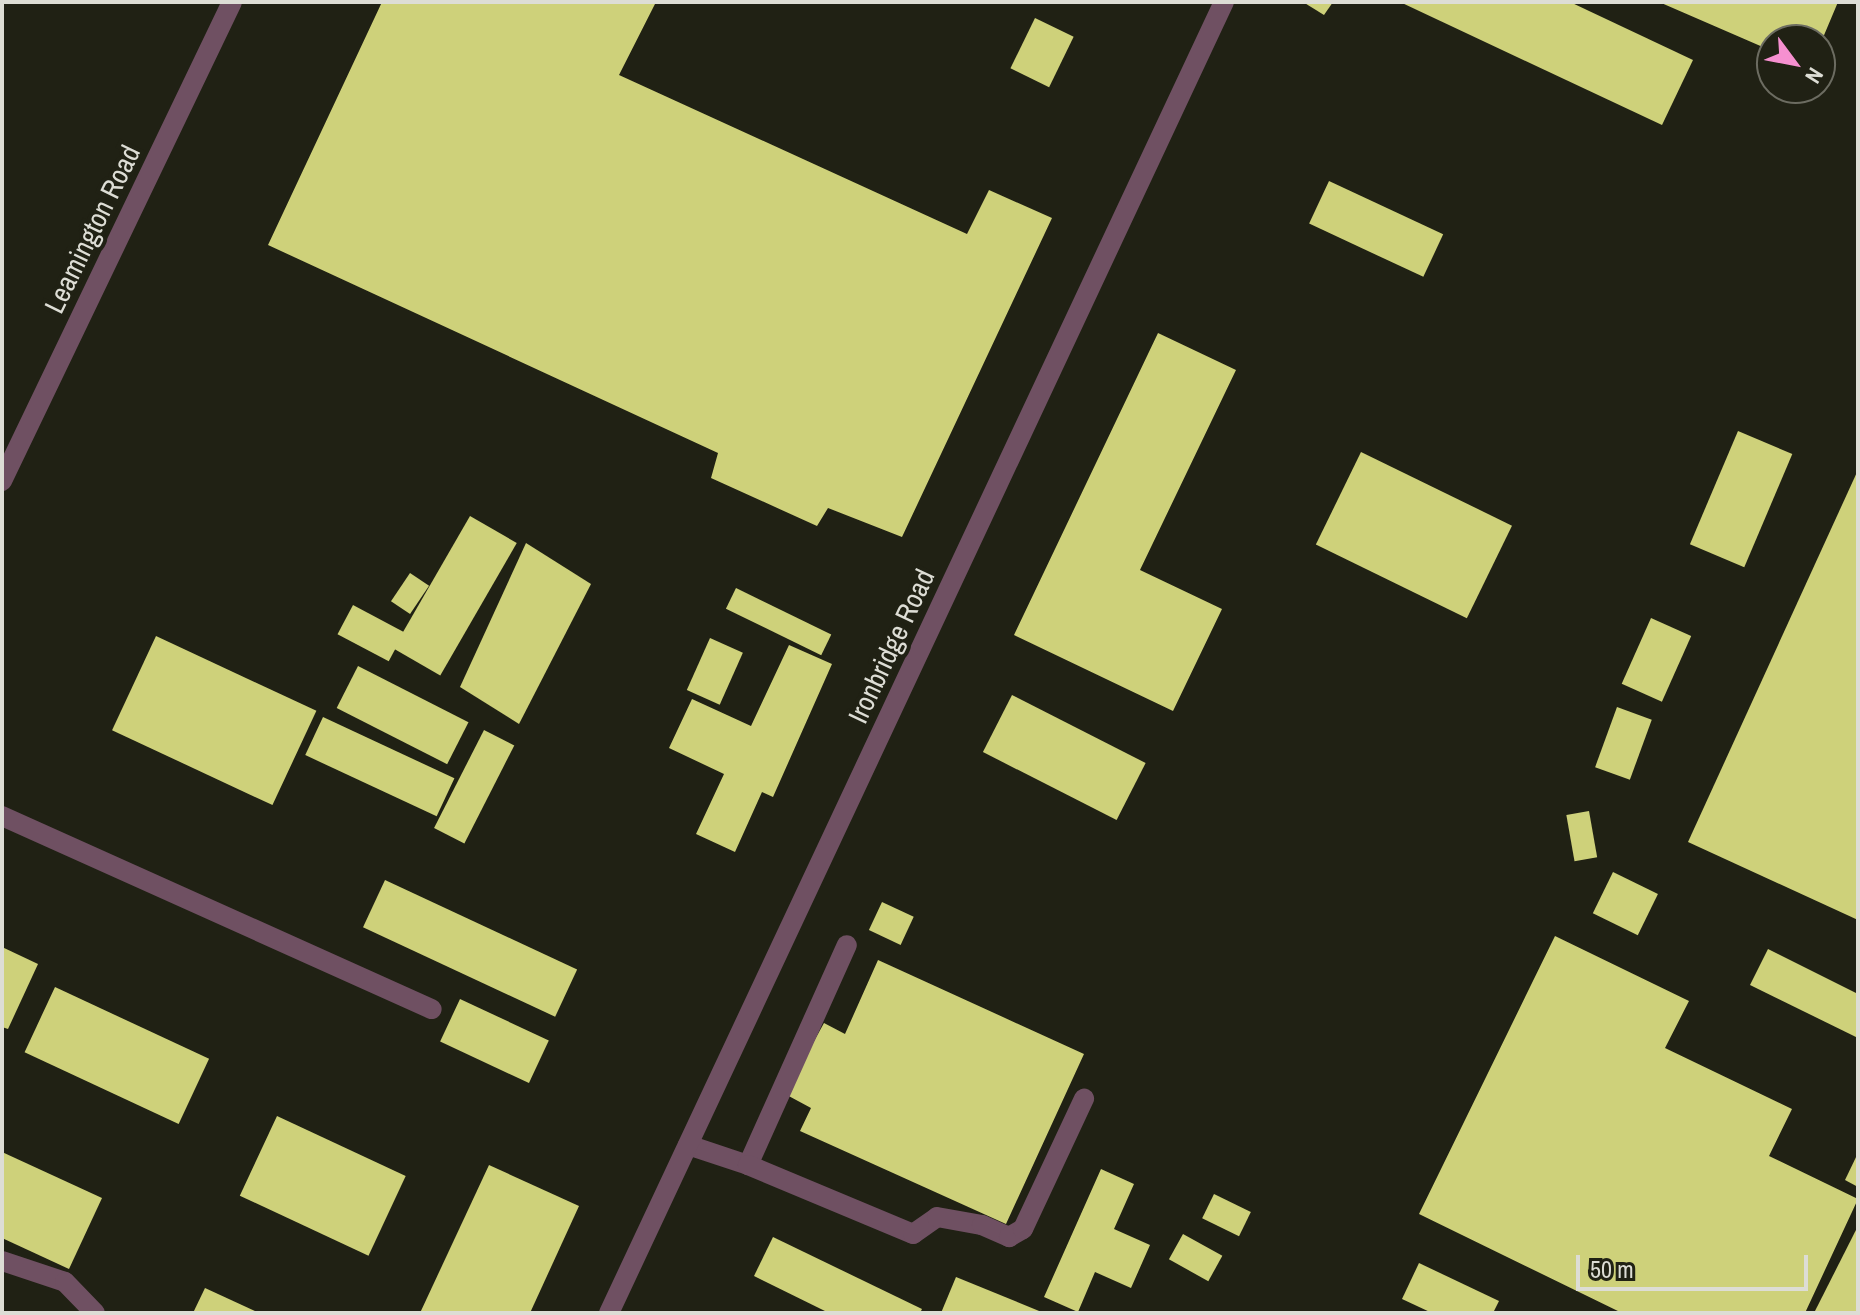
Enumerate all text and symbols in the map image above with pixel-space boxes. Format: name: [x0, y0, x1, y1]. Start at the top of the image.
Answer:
north arrow: [1756, 24, 1836, 104]
text: N: [1798, 62, 1831, 89]
street label: Leamington Road: [37, 140, 147, 318]
street label: Ironbridge Road: [841, 564, 941, 728]
scale bar: [1580, 1239, 1812, 1289]
text: 50 m: [1590, 1253, 1634, 1285]

